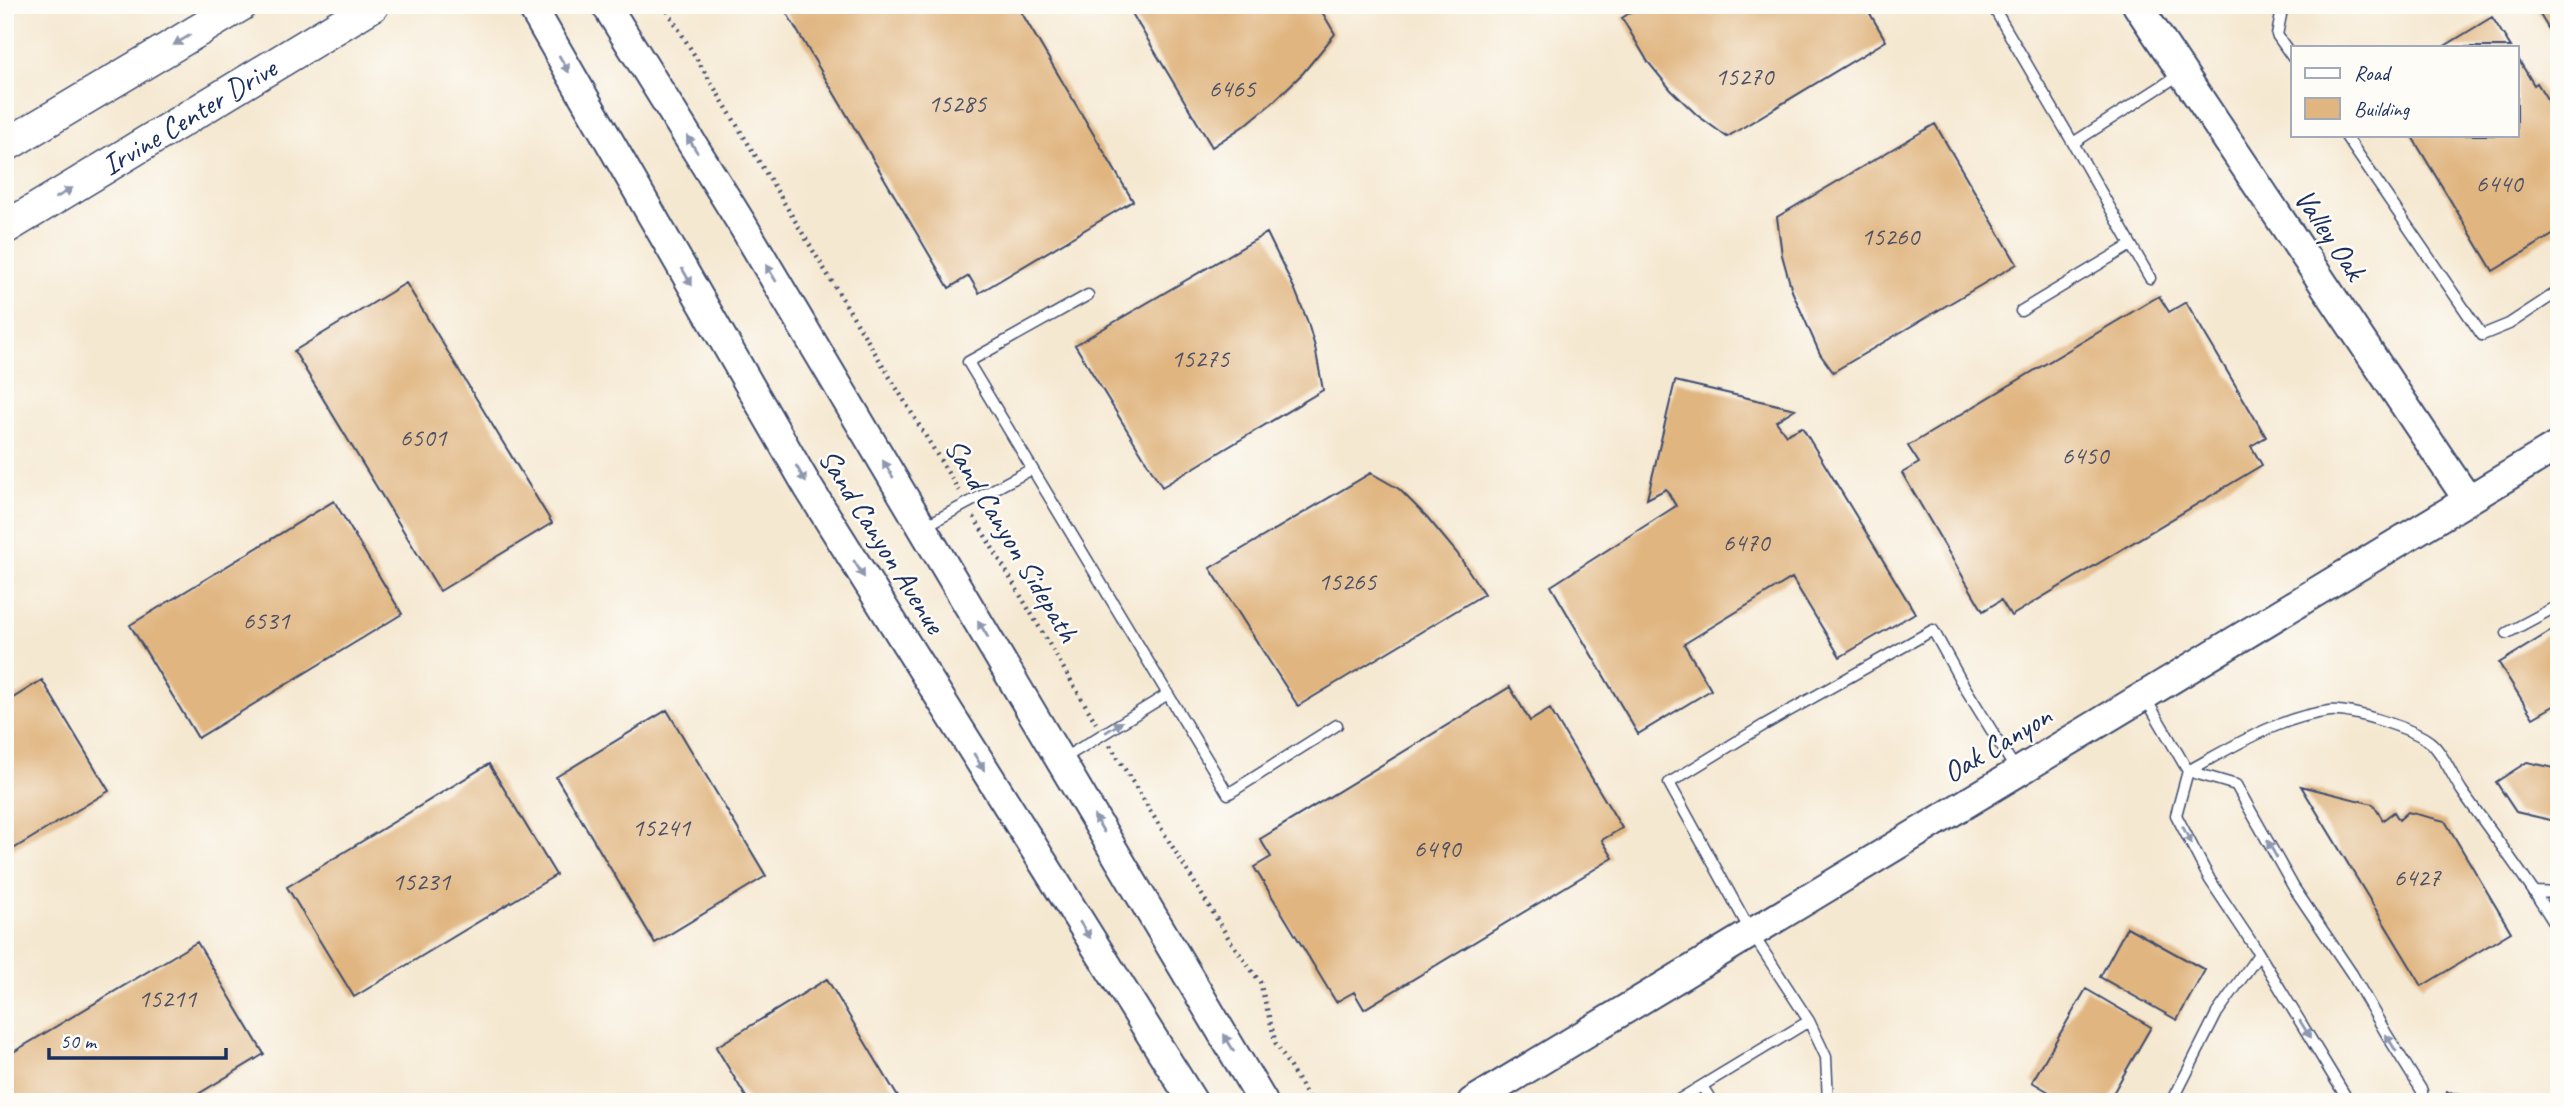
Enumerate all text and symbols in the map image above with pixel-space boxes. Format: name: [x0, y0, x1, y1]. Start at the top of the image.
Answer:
one-way arrow: [172, 34, 191, 47]
legend: [2291, 46, 2518, 136]
street label: Irvine Center Drive: [95, 48, 285, 184]
one-way arrow: [558, 55, 571, 74]
house number: 15270: [1715, 60, 1776, 93]
text: Road: [2354, 60, 2393, 86]
house number: 6465: [1209, 72, 1257, 105]
house number: 15285: [928, 87, 988, 120]
text: Building: [2354, 96, 2411, 122]
one-way arrow: [686, 134, 699, 153]
house number: 6440: [2476, 167, 2525, 200]
street label: Valley Oak: [2286, 181, 2375, 289]
one-way arrow: [54, 187, 73, 199]
house number: 15260: [1861, 220, 1922, 253]
one-way arrow: [765, 264, 777, 283]
one-way arrow: [680, 267, 692, 287]
house number: 15275: [1171, 342, 1231, 375]
house number: 6501: [400, 421, 448, 454]
street label: Sand Canyon Sidepath: [936, 431, 1088, 649]
house number: 6450: [2062, 439, 2111, 472]
street label: Sand Canyon Avenue: [810, 442, 955, 642]
one-way arrow: [881, 459, 894, 478]
one-way arrow: [795, 464, 807, 483]
house number: 6470: [1723, 526, 1772, 559]
one-way arrow: [853, 559, 866, 578]
house number: 15265: [1318, 565, 1378, 598]
house number: 6531: [243, 604, 291, 637]
one-way arrow: [976, 619, 989, 638]
street label: Oak Canyon: [1936, 696, 2060, 791]
one-way arrow: [1104, 721, 1123, 734]
one-way arrow: [973, 753, 985, 772]
house number: 15241: [632, 811, 692, 844]
one-way arrow: [1092, 815, 1105, 834]
one-way arrow: [2181, 825, 2192, 845]
house number: 6490: [1414, 832, 1463, 865]
one-way arrow: [2266, 839, 2278, 859]
house number: 6427: [2394, 861, 2442, 894]
house number: 15231: [392, 865, 452, 898]
one-way arrow: [1078, 921, 1092, 939]
house number: 15211: [138, 982, 198, 1015]
scale bar: [49, 1016, 226, 1060]
one-way arrow: [2298, 1019, 2311, 1038]
text: 50 m: [60, 1028, 98, 1054]
one-way arrow: [2385, 1033, 2398, 1052]
one-way arrow: [1222, 1034, 1235, 1053]

